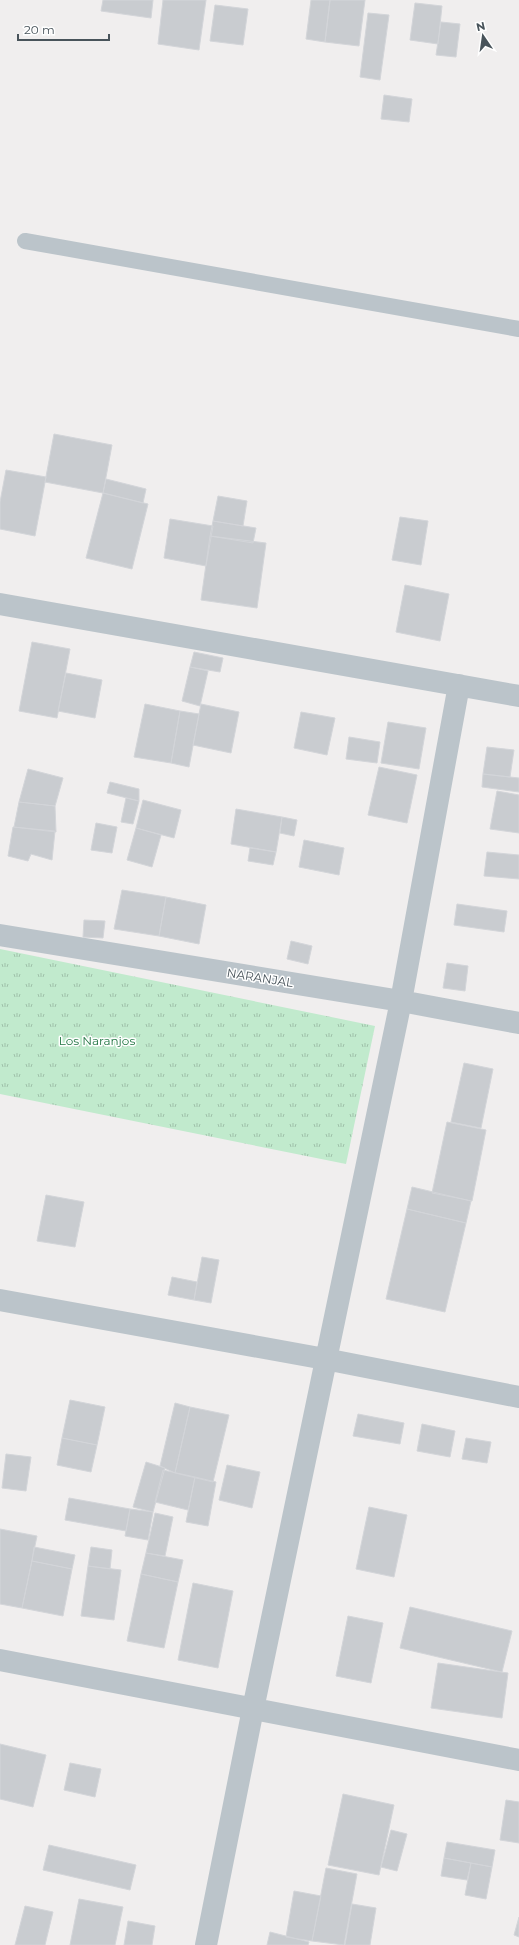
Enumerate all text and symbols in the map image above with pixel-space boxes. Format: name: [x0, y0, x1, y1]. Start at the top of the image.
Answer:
scale bar: [18, 16, 109, 42]
north arrow: [463, 16, 503, 56]
text: N: [475, 18, 487, 34]
text: 20 m: [24, 22, 55, 37]
street label: NARANJAL: [226, 965, 294, 990]
park label: Los Naranjos: [59, 1033, 135, 1048]

